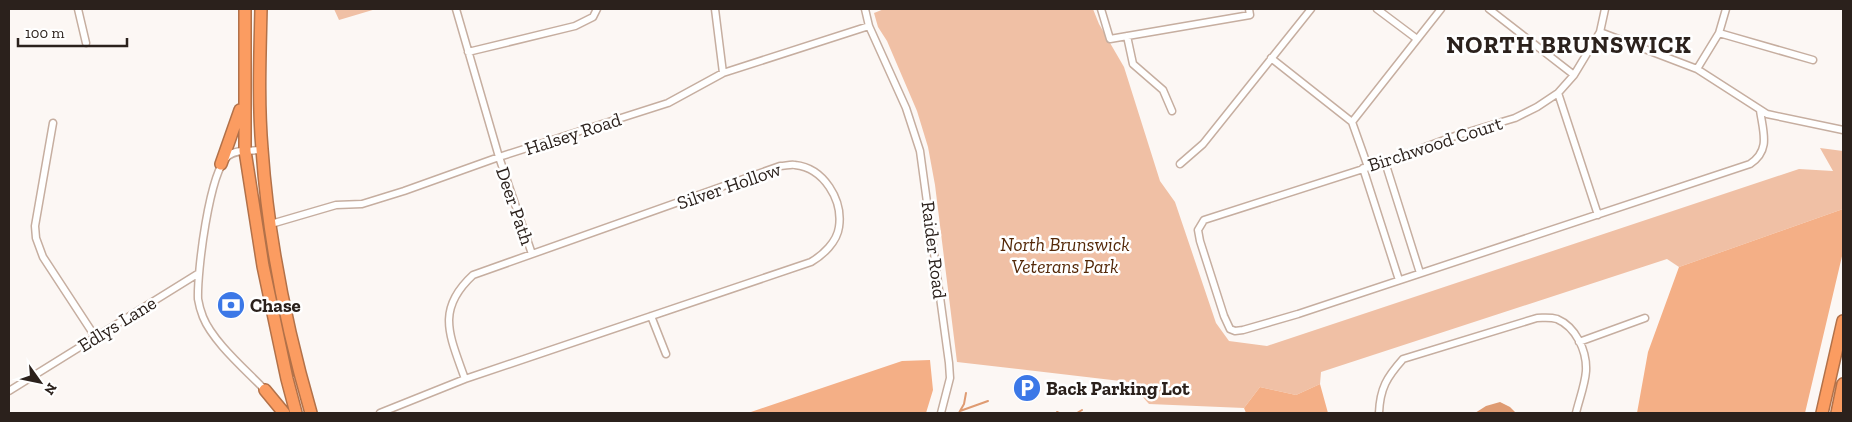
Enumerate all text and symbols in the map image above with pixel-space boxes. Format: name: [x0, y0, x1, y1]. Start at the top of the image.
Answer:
scale bar: [18, 15, 126, 47]
text: 100 m: [25, 24, 64, 42]
district label: NORTH BRUNSWICK: [1446, 30, 1692, 59]
street label: Halsey Road: [522, 107, 625, 160]
street label: Birchwood Court: [1365, 111, 1505, 177]
street label: Silver Hollow: [674, 157, 784, 215]
street label: Deer Path: [491, 164, 539, 248]
street label: Raider Road: [917, 200, 951, 301]
park label: North Brunswick Veterans Park: [1000, 233, 1130, 278]
bank icon: Chase: [216, 290, 246, 320]
street label: Edlys Lane: [74, 291, 160, 357]
place label: Chase: [250, 294, 301, 317]
north arrow: [15, 357, 65, 407]
parking icon: Back Parking Lot: [1012, 373, 1042, 403]
place label: Back Parking Lot: [1046, 377, 1190, 400]
text: N: [40, 380, 61, 398]

